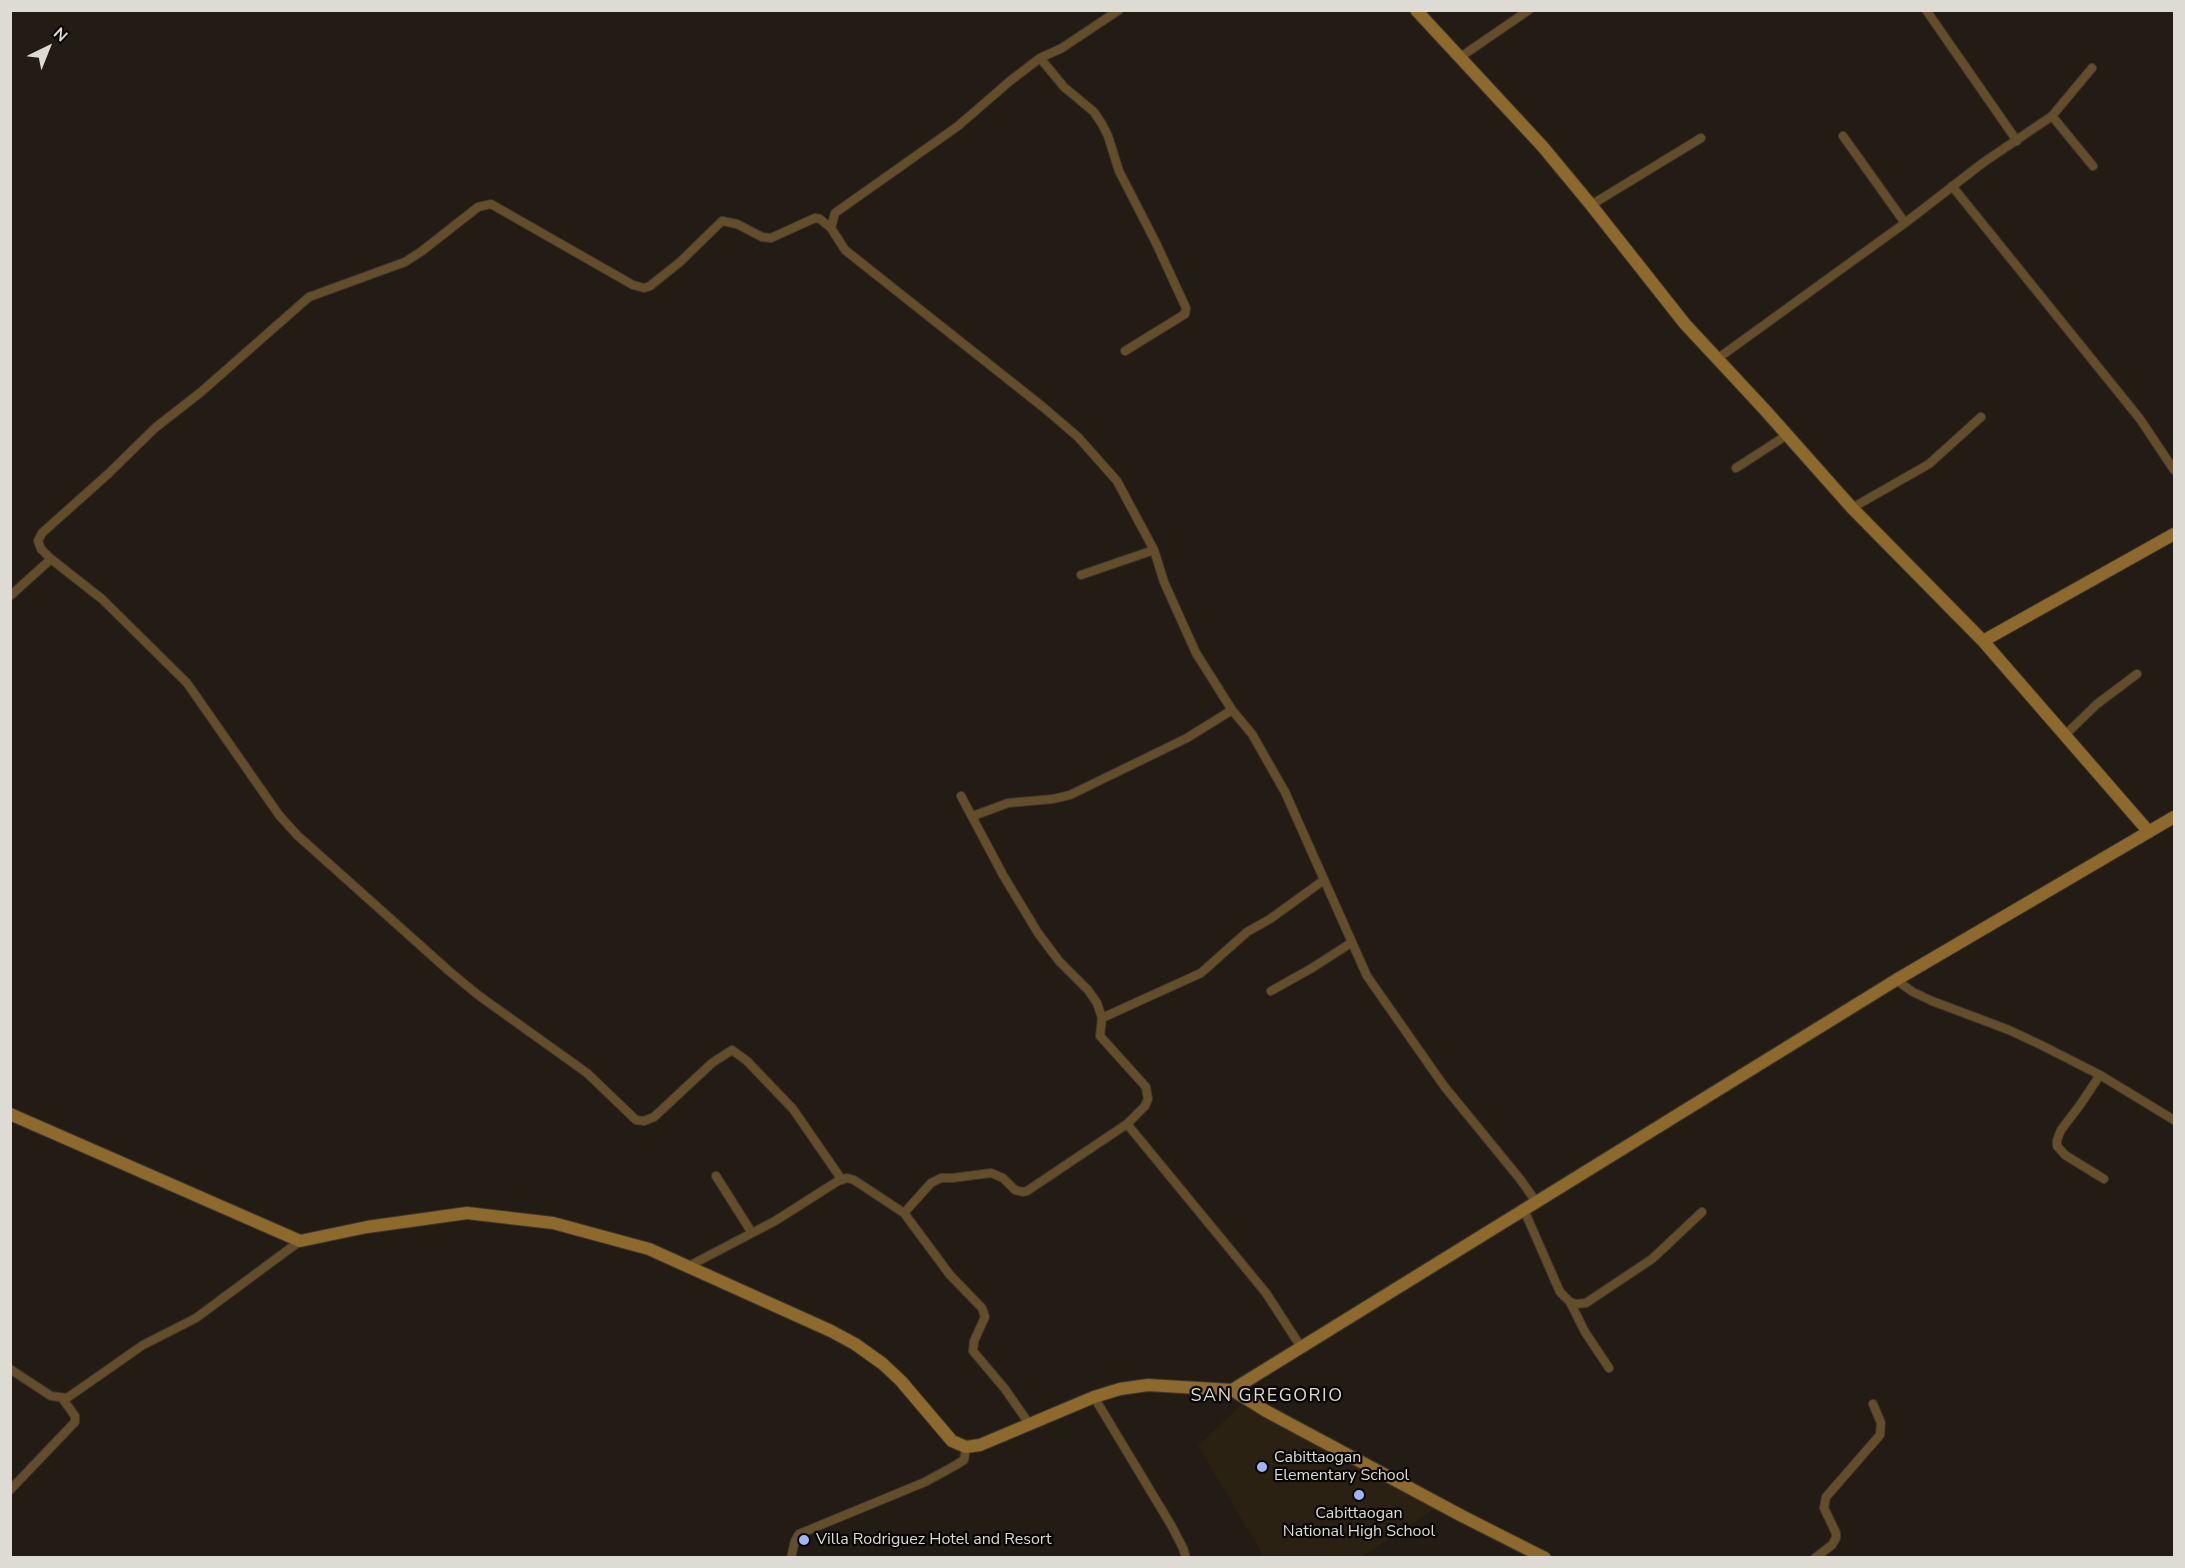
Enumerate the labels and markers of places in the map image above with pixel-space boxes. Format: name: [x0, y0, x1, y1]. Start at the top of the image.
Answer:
place label: Cabittaogan Elementary School: [1274, 1448, 1409, 1486]
marker: Cabittaogan Elementary School: [1255, 1460, 1269, 1474]
marker: Cabittaogan National High School: [1352, 1488, 1366, 1502]
place label: Cabittaogan National High School: [1283, 1504, 1435, 1542]
place label: Villa Rodriguez Hotel and Resort: [816, 1530, 1052, 1550]
marker: Villa Rodriguez Hotel and Resort: [797, 1533, 811, 1547]

